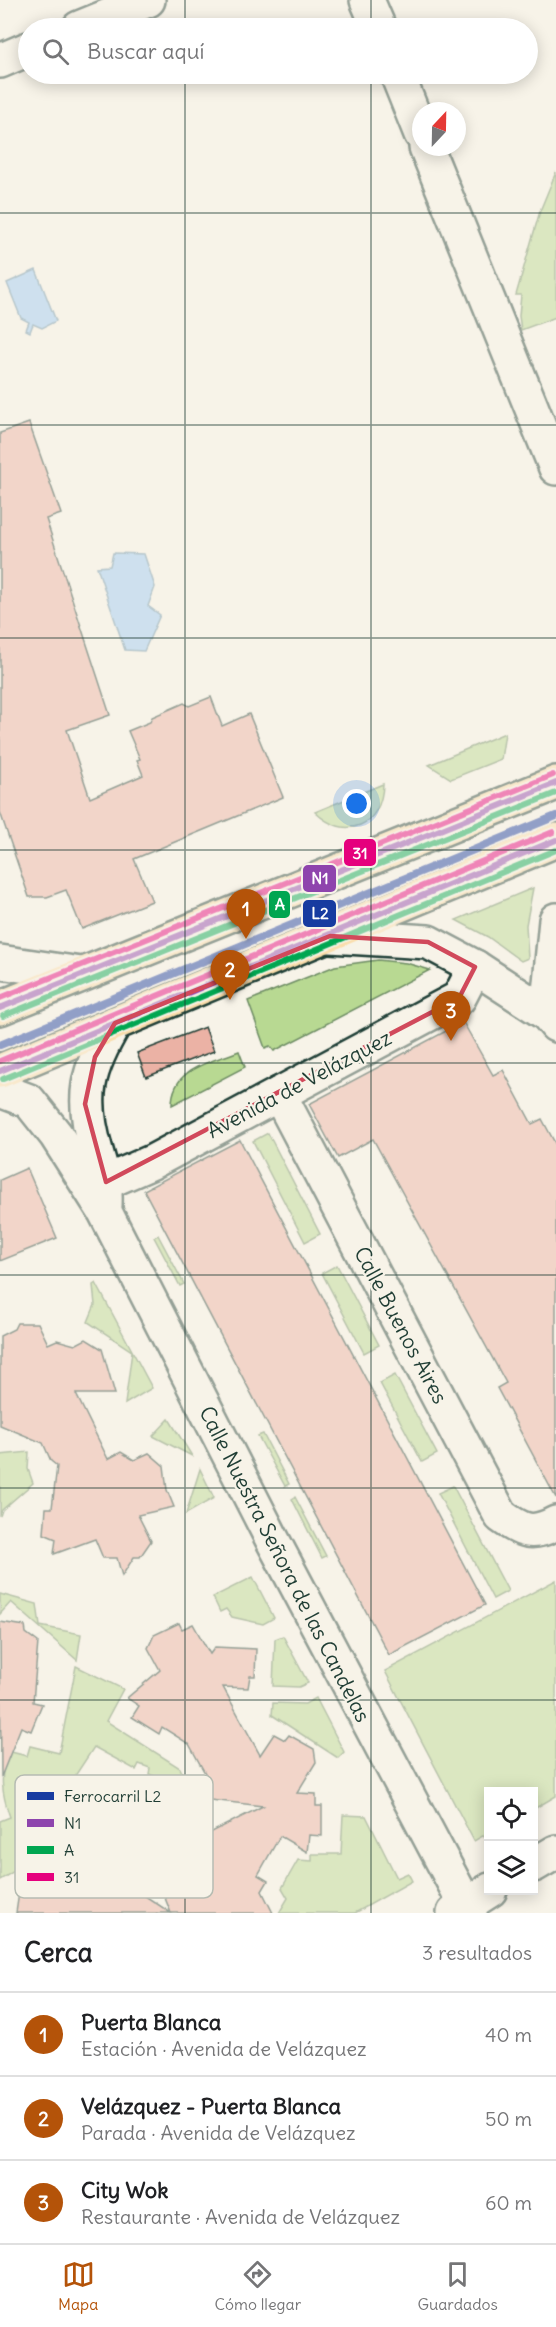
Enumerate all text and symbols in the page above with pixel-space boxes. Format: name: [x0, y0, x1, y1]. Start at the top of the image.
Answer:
search box: [18, 18, 538, 84]
icon: search: [39, 35, 72, 68]
text: Buscar aquí: [87, 37, 204, 65]
north arrow: [412, 102, 466, 156]
your location: [342, 789, 371, 818]
line badge: 31: [343, 838, 377, 867]
text: 31: [352, 843, 368, 863]
line badge: N1: [302, 864, 337, 893]
text: N1: [311, 868, 329, 888]
pin: 1: [226, 890, 266, 939]
line badge: A: [268, 890, 291, 919]
text: A: [275, 894, 285, 914]
line badge: L2: [302, 899, 337, 928]
text: L2: [311, 903, 329, 923]
pin: 2: [210, 950, 250, 1000]
pin: 3: [432, 992, 470, 1041]
street label: Avenida de Velázquez: [202, 1024, 396, 1144]
street label: Calle Buenos Aires: [348, 1242, 454, 1408]
street label: Calle Nuestra Señora de las Candelas: [193, 1402, 377, 1726]
legend: [15, 1775, 213, 1898]
text: Ferrocarril L2: [64, 1786, 162, 1806]
map controls: [484, 1787, 538, 1895]
button: locate: [484, 1787, 538, 1841]
text: N1: [64, 1813, 81, 1833]
text: A: [64, 1840, 74, 1860]
button: layers: [484, 1841, 538, 1895]
text: 31: [64, 1867, 79, 1887]
text: Cerca: [24, 1936, 93, 1969]
text: 3 resultados: [422, 1940, 532, 1965]
text: Puerta Blanca: [81, 2008, 221, 2036]
text: 1: [40, 2022, 47, 2047]
text: 40 m: [485, 2022, 532, 2047]
text: Estación · Avenida de Velázquez: [81, 2036, 367, 2061]
text: Velázquez - Puerta Blanca: [81, 2092, 341, 2120]
text: 2: [38, 2106, 49, 2131]
text: 50 m: [485, 2106, 532, 2131]
text: Parada · Avenida de Velázquez: [81, 2120, 356, 2145]
text: City Wok: [81, 2176, 168, 2204]
text: 3: [38, 2190, 49, 2215]
text: 60 m: [485, 2190, 532, 2215]
text: Restaurante · Avenida de Velázquez: [81, 2204, 400, 2229]
tab: Mapa: [58, 2258, 98, 2314]
tab: Cómo llegar: [215, 2258, 301, 2314]
tab: Guardados: [417, 2258, 498, 2314]

